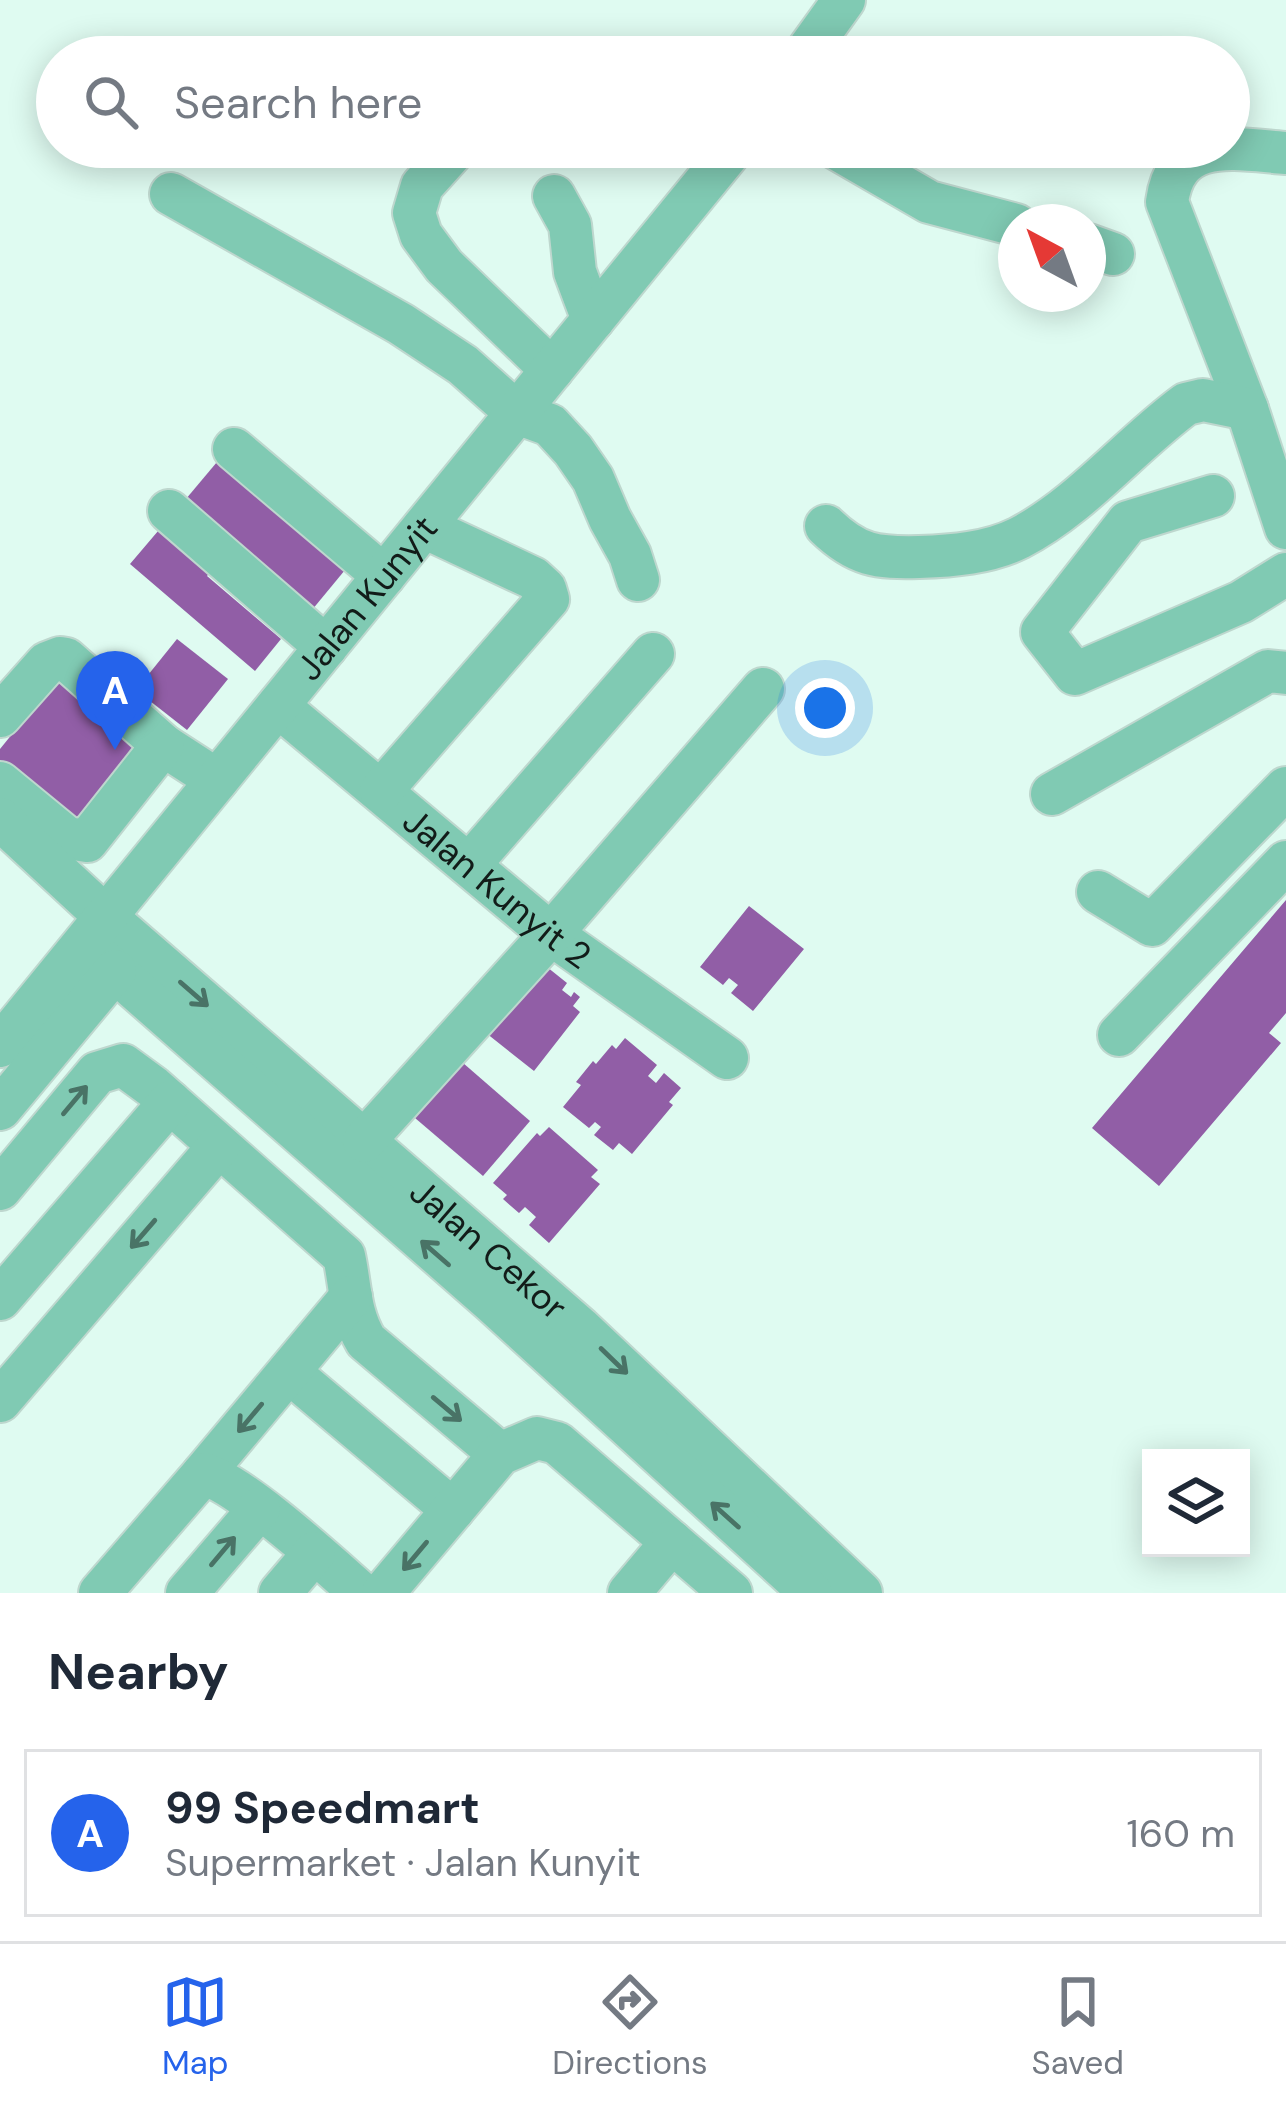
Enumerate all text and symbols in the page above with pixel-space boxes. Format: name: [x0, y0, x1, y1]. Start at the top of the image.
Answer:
search box: [36, 36, 1250, 168]
icon: search: [78, 69, 144, 135]
text: Search here: [174, 73, 422, 132]
north arrow: [998, 204, 1106, 312]
street label: Jalan Kunyit: [285, 506, 448, 690]
pin: A: [76, 651, 154, 750]
your location: [795, 678, 855, 738]
street label: Jalan Kunyit 2: [393, 797, 600, 979]
one-way arrow: [178, 980, 209, 1007]
one-way arrow: [61, 1084, 88, 1116]
street label: Jalan Cekor: [400, 1168, 577, 1330]
one-way arrow: [129, 1219, 157, 1249]
one-way arrow: [421, 1240, 451, 1267]
one-way arrow: [599, 1347, 628, 1375]
one-way arrow: [431, 1395, 462, 1423]
one-way arrow: [237, 1402, 265, 1433]
map controls: [1142, 1449, 1250, 1557]
button: layers: [1142, 1449, 1250, 1557]
one-way arrow: [710, 1501, 740, 1529]
one-way arrow: [209, 1536, 237, 1567]
one-way arrow: [402, 1539, 428, 1571]
text: Nearby: [48, 1638, 229, 1705]
text: 99 Speedmart: [165, 1778, 480, 1837]
text: A: [76, 1808, 104, 1859]
text: 160 m: [1127, 1808, 1235, 1859]
text: Supermarket · Jalan Kunyit: [165, 1837, 641, 1888]
tab: Map: [162, 1969, 228, 2084]
tab: Directions: [552, 1969, 708, 2084]
tab: Saved: [1032, 1969, 1124, 2084]

